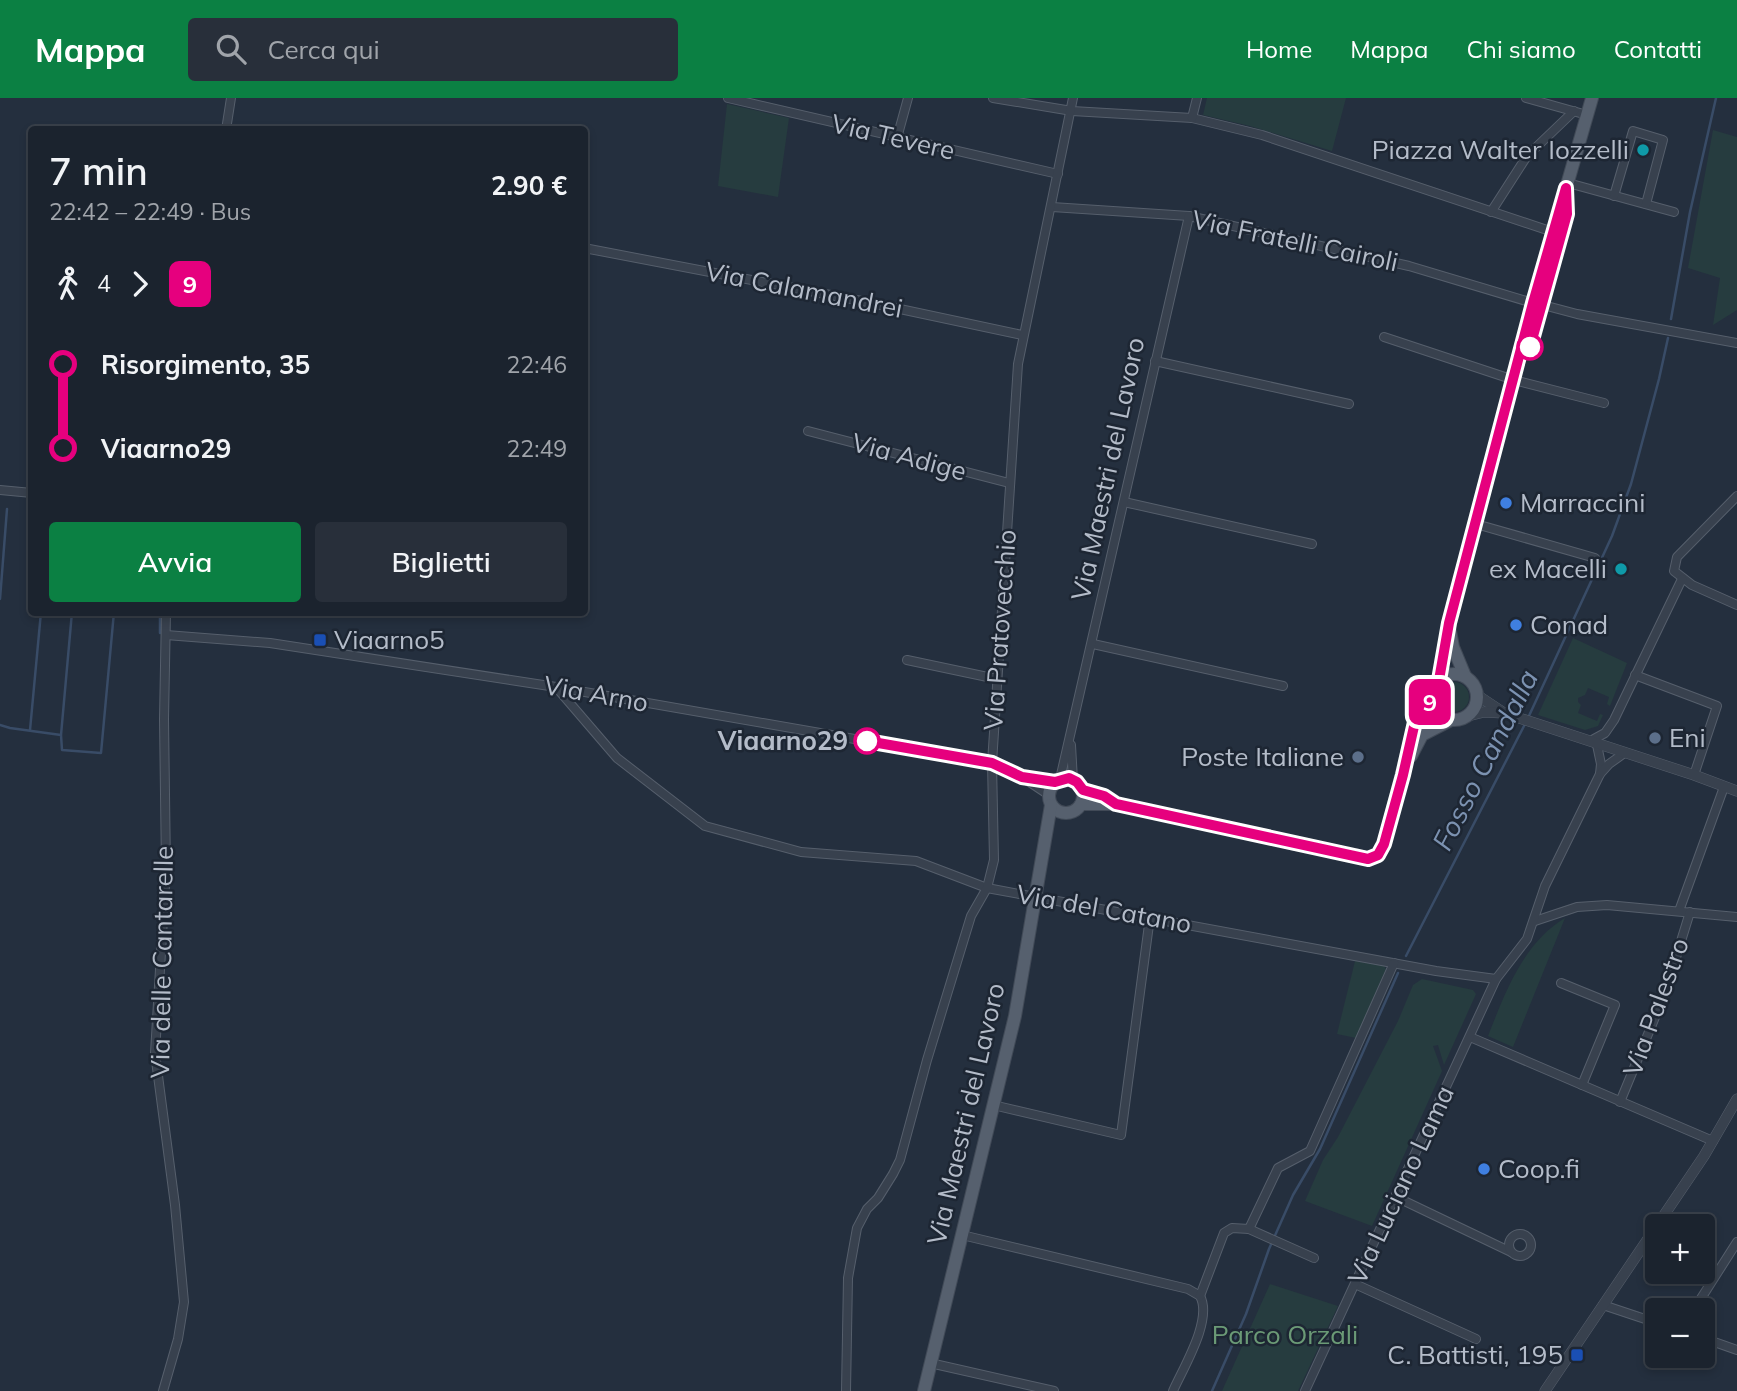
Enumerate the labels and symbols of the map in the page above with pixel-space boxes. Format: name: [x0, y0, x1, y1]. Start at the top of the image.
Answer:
street label: Via Tevere: [828, 106, 958, 167]
place label: Piazza Walter Iozzelli: [1372, 133, 1629, 166]
marker: Piazza Walter Iozzelli: [1635, 142, 1651, 158]
street label: Via Fratelli Cairoli: [1189, 203, 1401, 278]
street label: Via Calamandrei: [703, 254, 906, 325]
street label: Via Maestri del Lavoro: [1064, 334, 1152, 603]
unlabelled marker: [1517, 334, 1543, 360]
street label: Via Adige: [848, 425, 970, 488]
place label: Marraccini: [1520, 486, 1645, 519]
marker: Marraccini: [1498, 495, 1514, 511]
street label: Via Pratovecchio: [976, 528, 1023, 732]
place label: ex Macelli: [1489, 552, 1607, 585]
marker: ex Macelli: [1613, 561, 1629, 577]
place label: Conad: [1530, 608, 1608, 641]
marker: Conad: [1508, 617, 1524, 633]
place label: Viaarno5: [334, 623, 445, 656]
marker: Viaarno5: [312, 632, 328, 648]
water label: Fosso Candalla: [1424, 664, 1545, 856]
street label: Via Arno: [541, 668, 651, 719]
line badge: 9: [1407, 679, 1453, 725]
place label: Eni: [1669, 721, 1706, 754]
place label: Viaarno29: [717, 724, 848, 757]
marker: Viaarno29: [854, 728, 880, 754]
marker: Eni: [1647, 730, 1663, 746]
place label: Poste Italiane: [1181, 740, 1344, 773]
marker: Poste Italiane: [1350, 749, 1366, 765]
street label: Via delle Cantarelle: [143, 845, 180, 1079]
street label: Via del Catano: [1014, 877, 1194, 940]
street label: Via Palestro: [1615, 933, 1696, 1081]
street label: Via Maestri del Lavoro: [919, 980, 1012, 1248]
street label: Via Luciano Lama: [1340, 1080, 1461, 1289]
place label: Coop.fi: [1498, 1152, 1580, 1185]
marker: Coop.fi: [1476, 1161, 1492, 1177]
park label: Parco Orzali: [1212, 1318, 1358, 1351]
place label: C. Battisti, 195: [1387, 1338, 1563, 1371]
marker: C. Battisti, 195: [1569, 1347, 1585, 1363]

